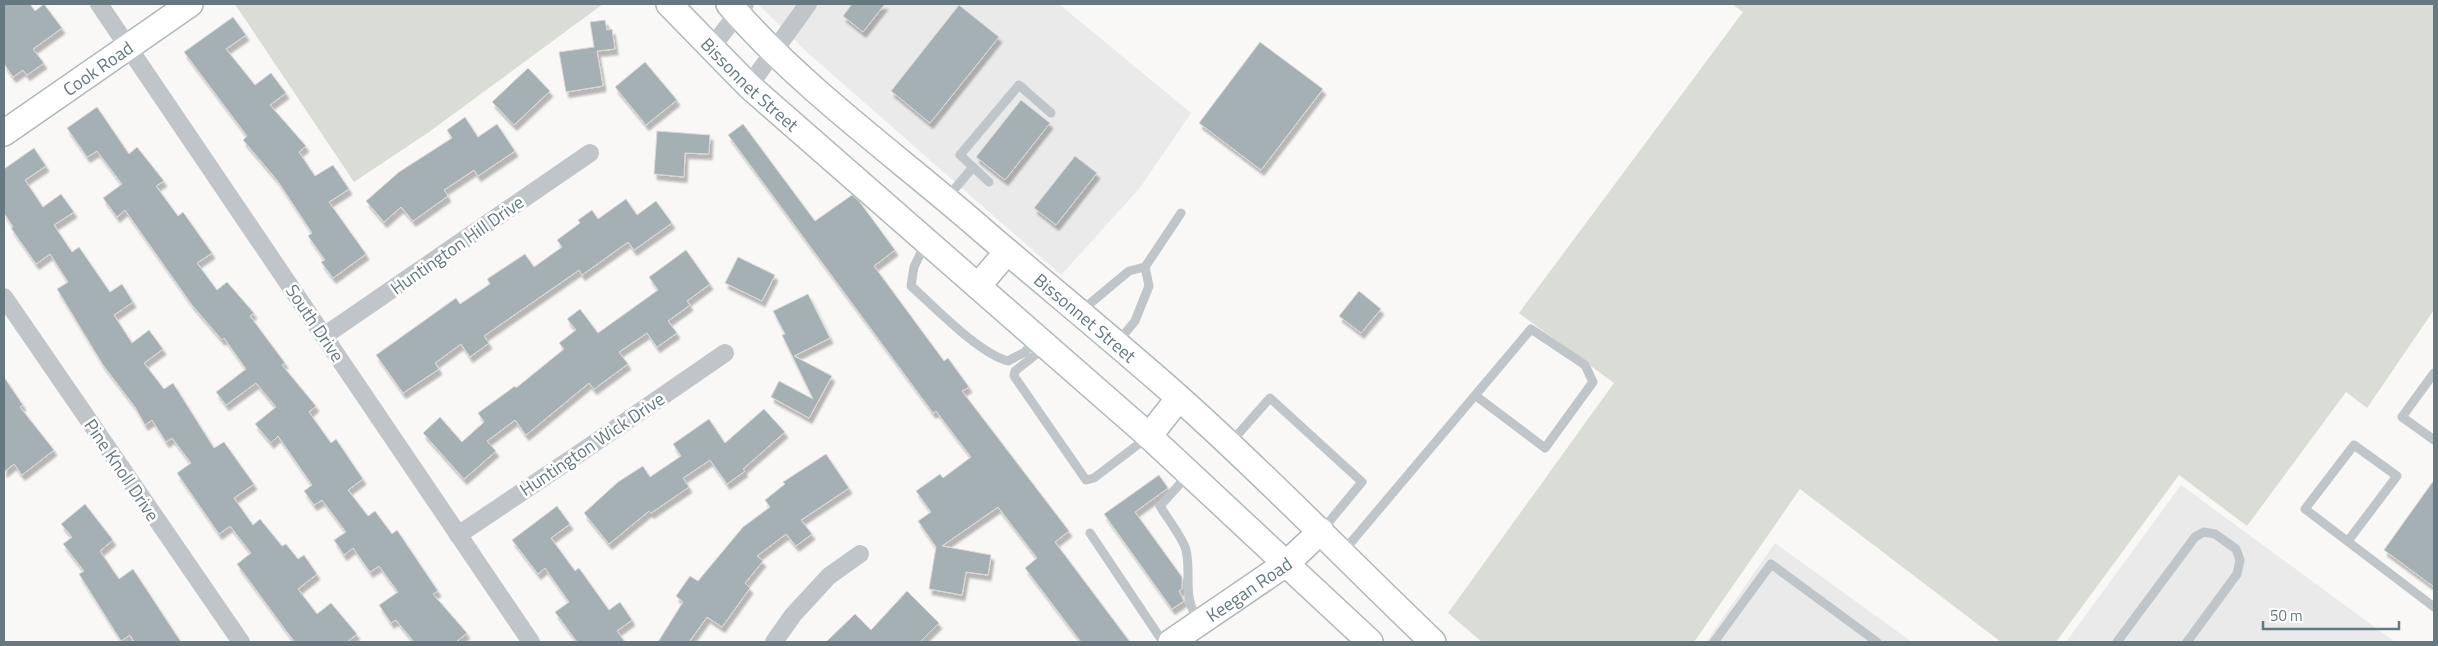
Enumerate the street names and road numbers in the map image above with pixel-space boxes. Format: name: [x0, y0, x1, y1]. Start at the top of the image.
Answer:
street label: Bissonnet Street: [695, 31, 806, 138]
street label: Cook Road: [57, 34, 138, 102]
street label: Huntington Hill Drive: [385, 189, 529, 301]
street label: Bissonnet Street: [1028, 266, 1143, 369]
street label: South Drive: [279, 279, 351, 367]
street label: Huntington Wick Drive: [514, 385, 670, 503]
street label: Pine Knoll Drive: [78, 413, 166, 527]
street label: Keegan Road: [1200, 550, 1297, 628]

